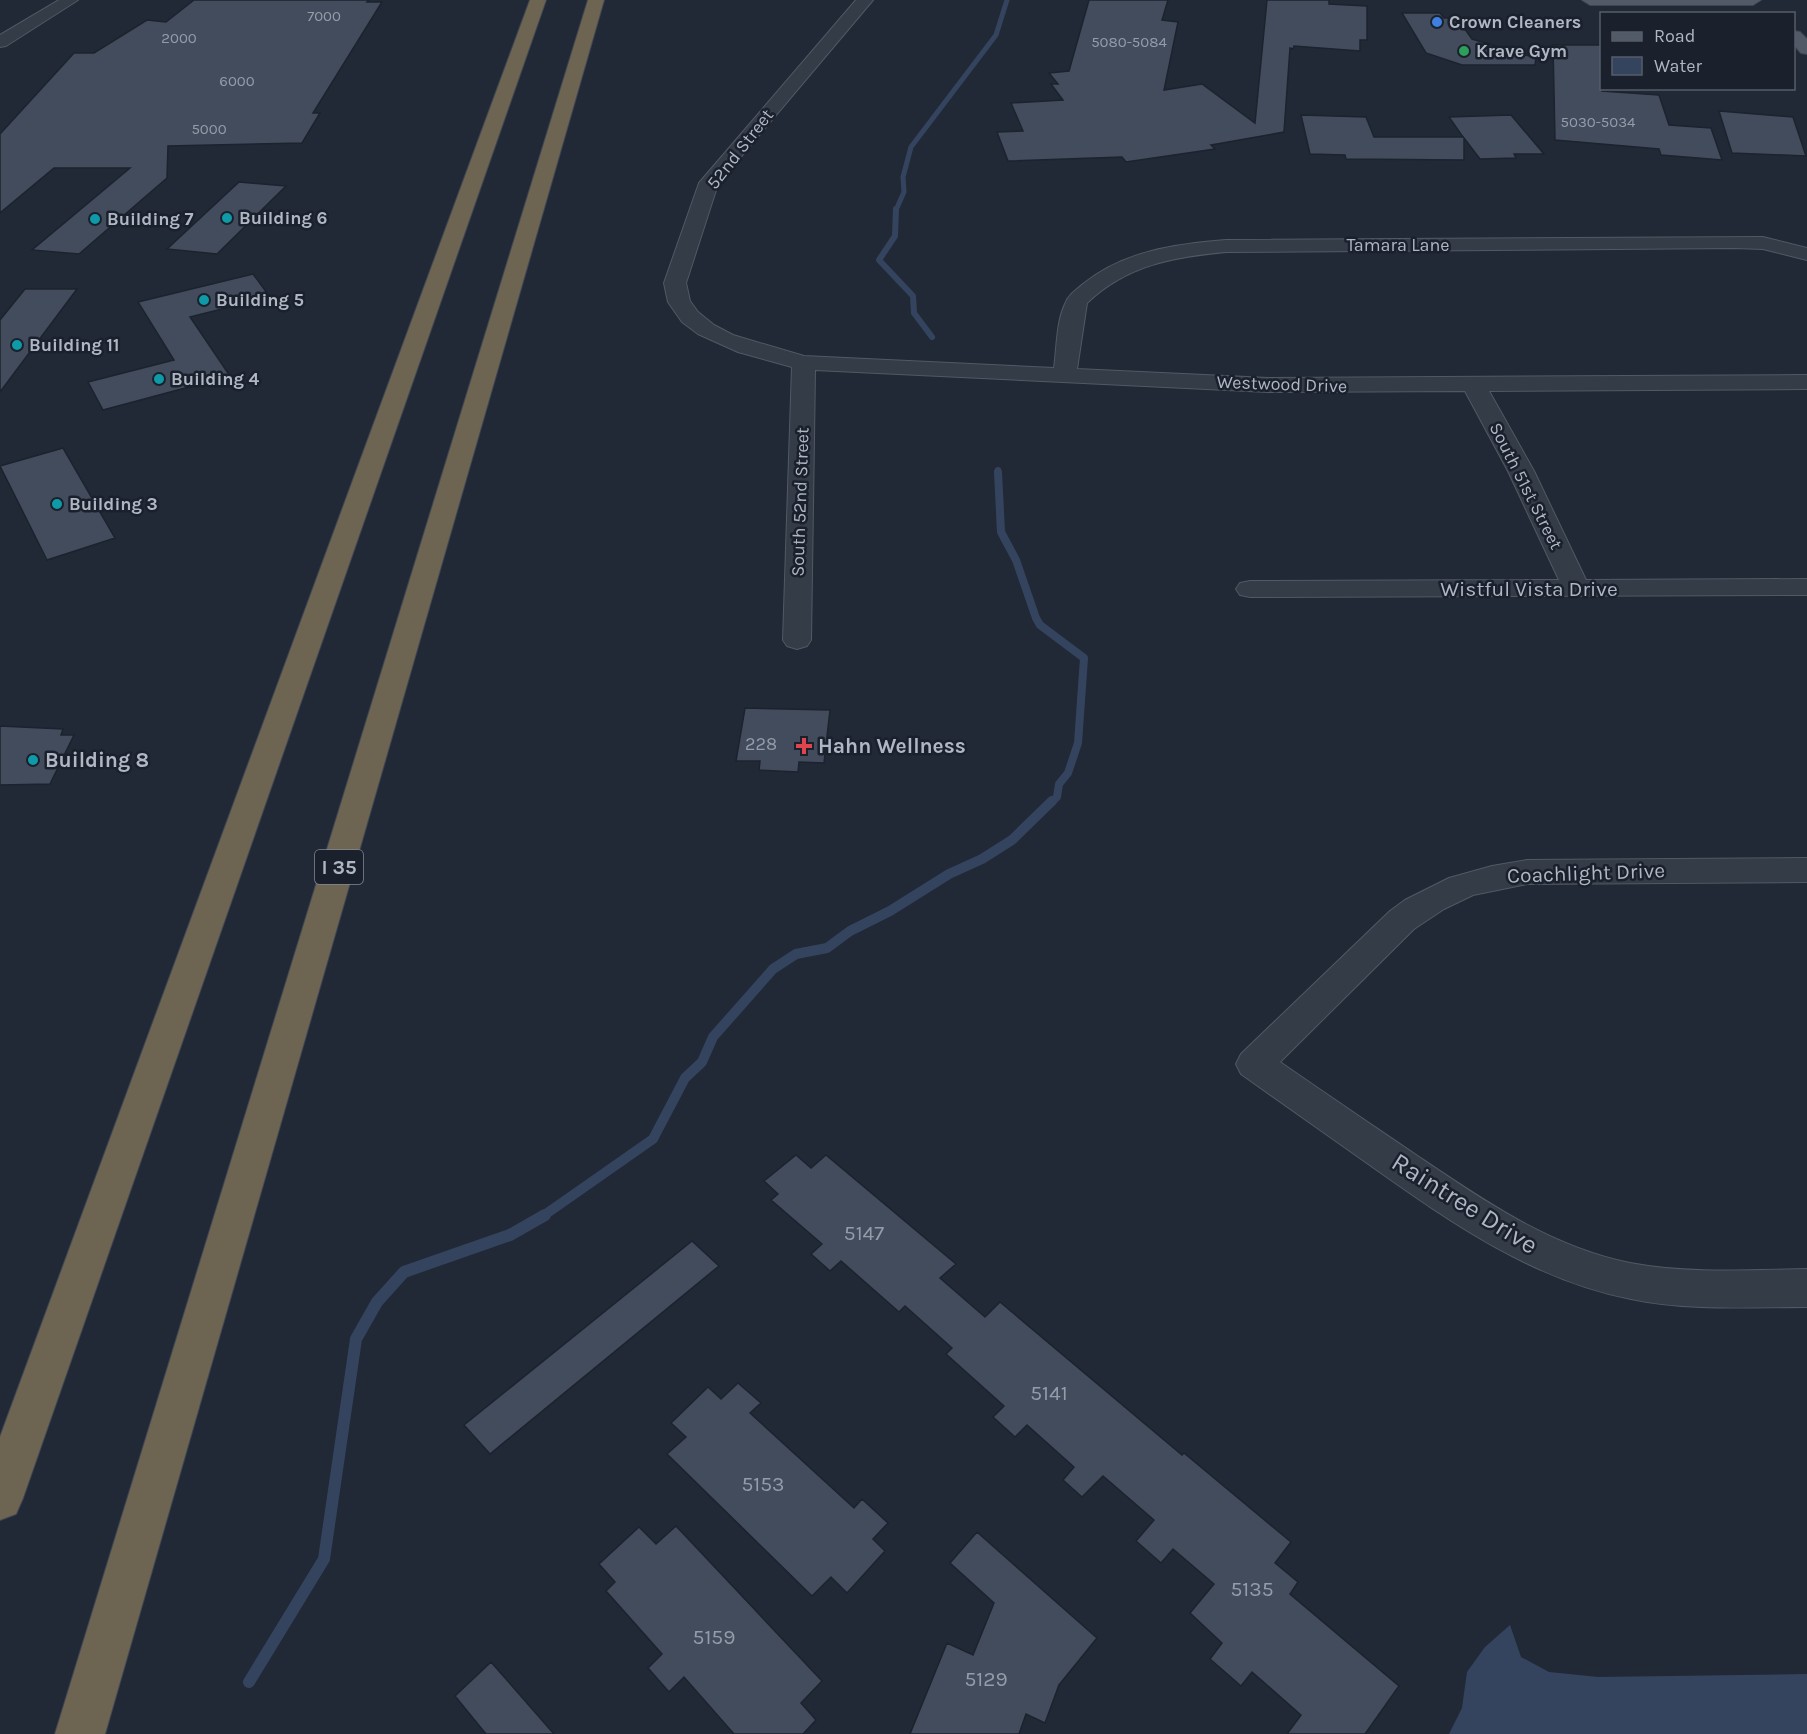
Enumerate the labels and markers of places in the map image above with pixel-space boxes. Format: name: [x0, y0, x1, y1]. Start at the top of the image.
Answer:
place label: Crown Cleaners: [1449, 11, 1581, 33]
marker: Crown Cleaners: [1430, 15, 1444, 29]
place label: Krave Gym: [1476, 40, 1567, 62]
marker: Krave Gym: [1457, 44, 1471, 58]
place label: Building 6: [239, 207, 328, 229]
place label: Building 7: [107, 208, 194, 230]
marker: Building 6: [220, 211, 234, 225]
marker: Building 7: [88, 212, 102, 226]
place label: Building 5: [216, 289, 304, 311]
marker: Building 5: [197, 293, 211, 307]
place label: Building 11: [29, 334, 119, 356]
marker: Building 11: [10, 338, 24, 352]
place label: Building 4: [171, 368, 260, 390]
marker: Building 4: [152, 372, 166, 386]
place label: Building 3: [69, 493, 158, 515]
marker: Building 3: [50, 497, 64, 511]
place label: Hahn Wellness: [818, 734, 966, 758]
marker: Hahn Wellness: [795, 737, 813, 755]
place label: Building 8: [45, 748, 149, 772]
marker: Building 8: [26, 753, 40, 767]

